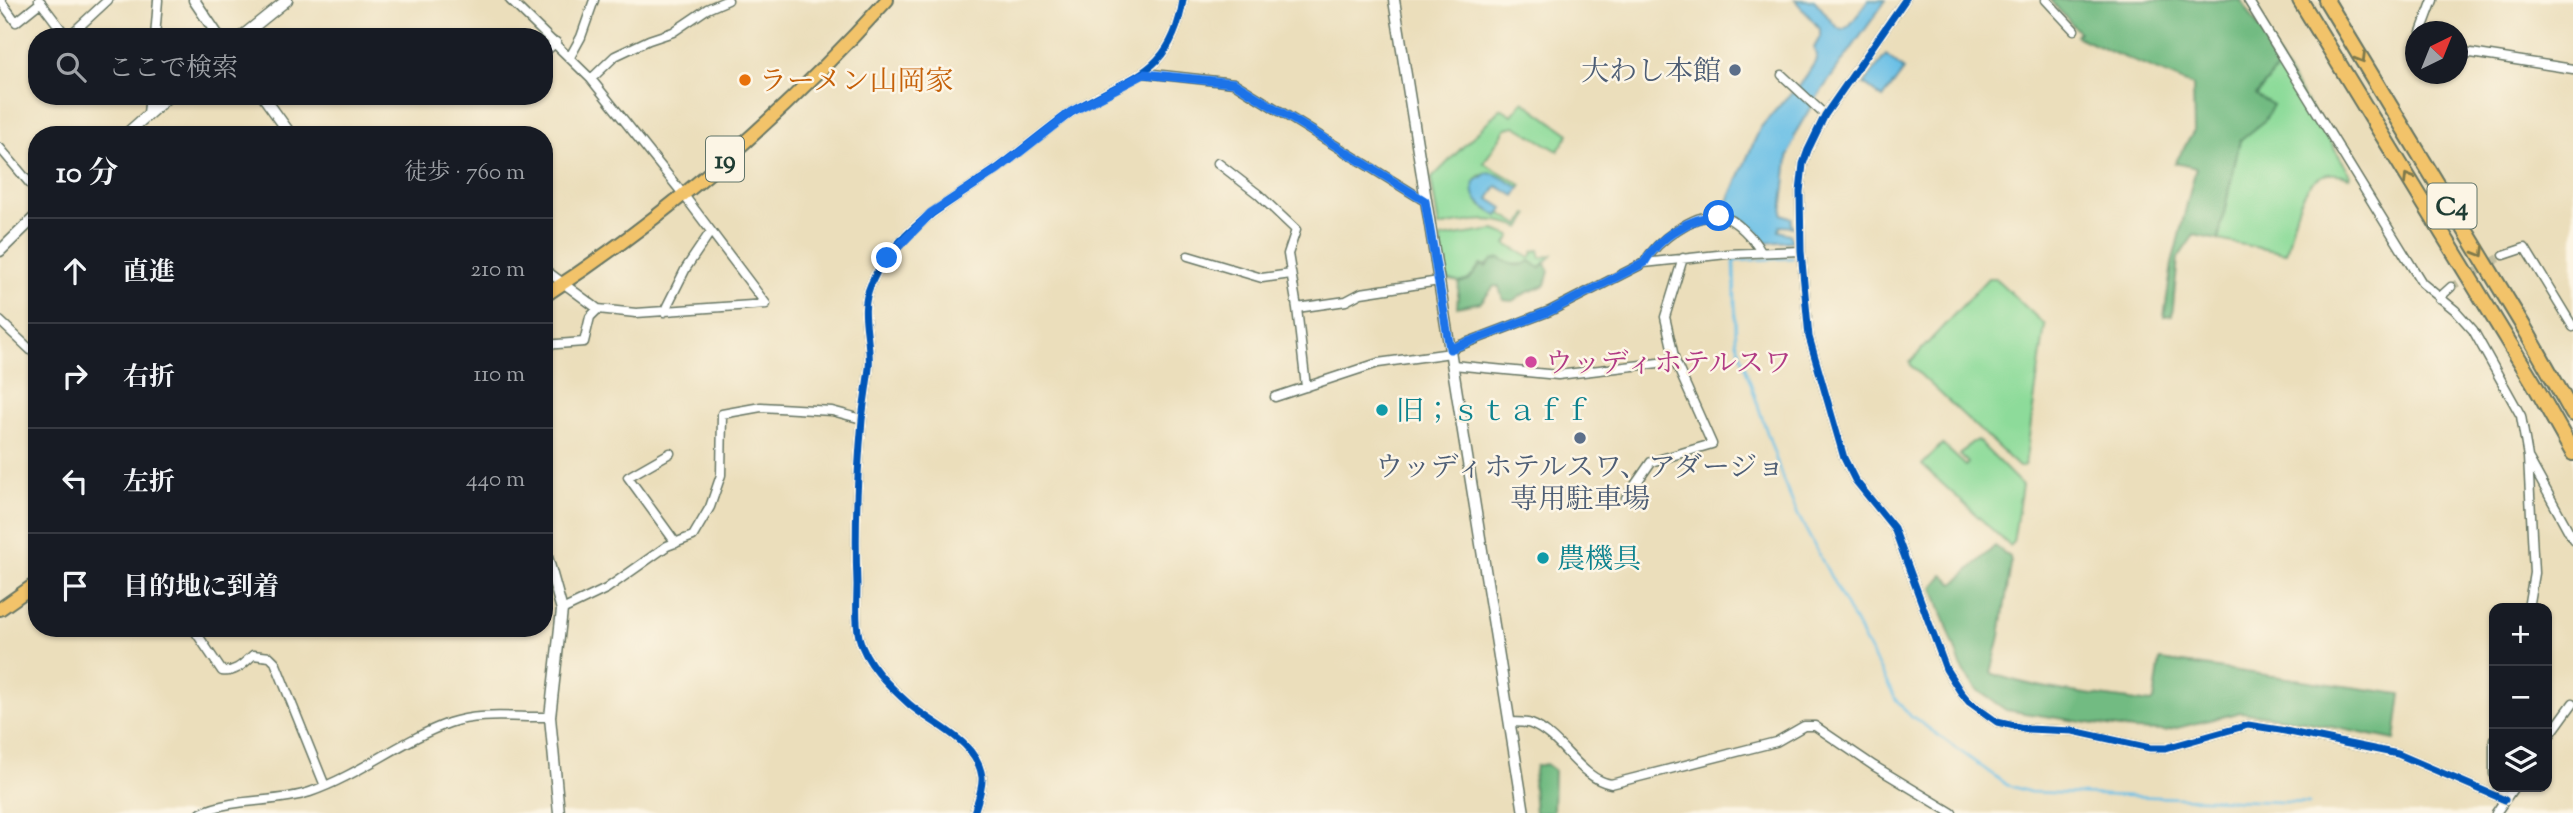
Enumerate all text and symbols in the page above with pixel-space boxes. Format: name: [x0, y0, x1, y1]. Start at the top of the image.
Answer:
north arrow: [2405, 21, 2468, 84]
search box: [28, 28, 553, 105]
icon: search: [52, 48, 90, 86]
text: ここで検索: [108, 51, 238, 88]
one-way arrow: [2353, 51, 2366, 64]
place label: 大わし本館: [1581, 53, 1721, 93]
marker: 大わし本館: [1727, 62, 1743, 78]
place label: ラーメン山岡家: [759, 63, 954, 103]
marker: ラーメン山岡家: [737, 72, 753, 88]
road number: 19: [706, 136, 744, 182]
text: 10 分: [56, 153, 118, 196]
text: 徒歩 · 760 m: [404, 157, 525, 190]
one-way arrow: [2403, 172, 2416, 185]
road number: C4: [2428, 183, 2476, 228]
route start: [1703, 200, 1734, 231]
route end: [871, 242, 902, 273]
one-way arrow: [2471, 245, 2484, 258]
icon: ahead: [56, 252, 94, 290]
text: 210 m: [471, 254, 525, 287]
text: 直進: [123, 255, 175, 292]
place label: ウッディホテルスワ: [1545, 345, 1792, 385]
marker: ウッディホテルスワ: [1523, 354, 1539, 370]
icon: right: [56, 357, 94, 395]
text: 110 m: [474, 359, 525, 392]
text: 右折: [123, 360, 175, 397]
place label: 旧；ｓｔａｆｆ: [1396, 393, 1592, 433]
marker: 旧；ｓｔａｆｆ: [1374, 402, 1390, 418]
marker: ウッディホテルスワ、アダージョ 専用駐車場: [1572, 430, 1588, 446]
place label: ウッディホテルスワ、アダージョ 専用駐車場: [1375, 449, 1785, 521]
icon: left: [56, 462, 94, 500]
text: 440 m: [466, 464, 525, 497]
text: 左折: [123, 465, 175, 502]
place label: 農機具: [1557, 541, 1641, 581]
marker: 農機具: [1535, 550, 1551, 566]
icon: arrive: [56, 567, 94, 605]
text: 目的地に到着: [123, 570, 279, 607]
map controls: [2489, 603, 2552, 792]
button: +: [2489, 603, 2552, 666]
button: −: [2489, 666, 2552, 729]
button: layers: [2489, 729, 2552, 792]

